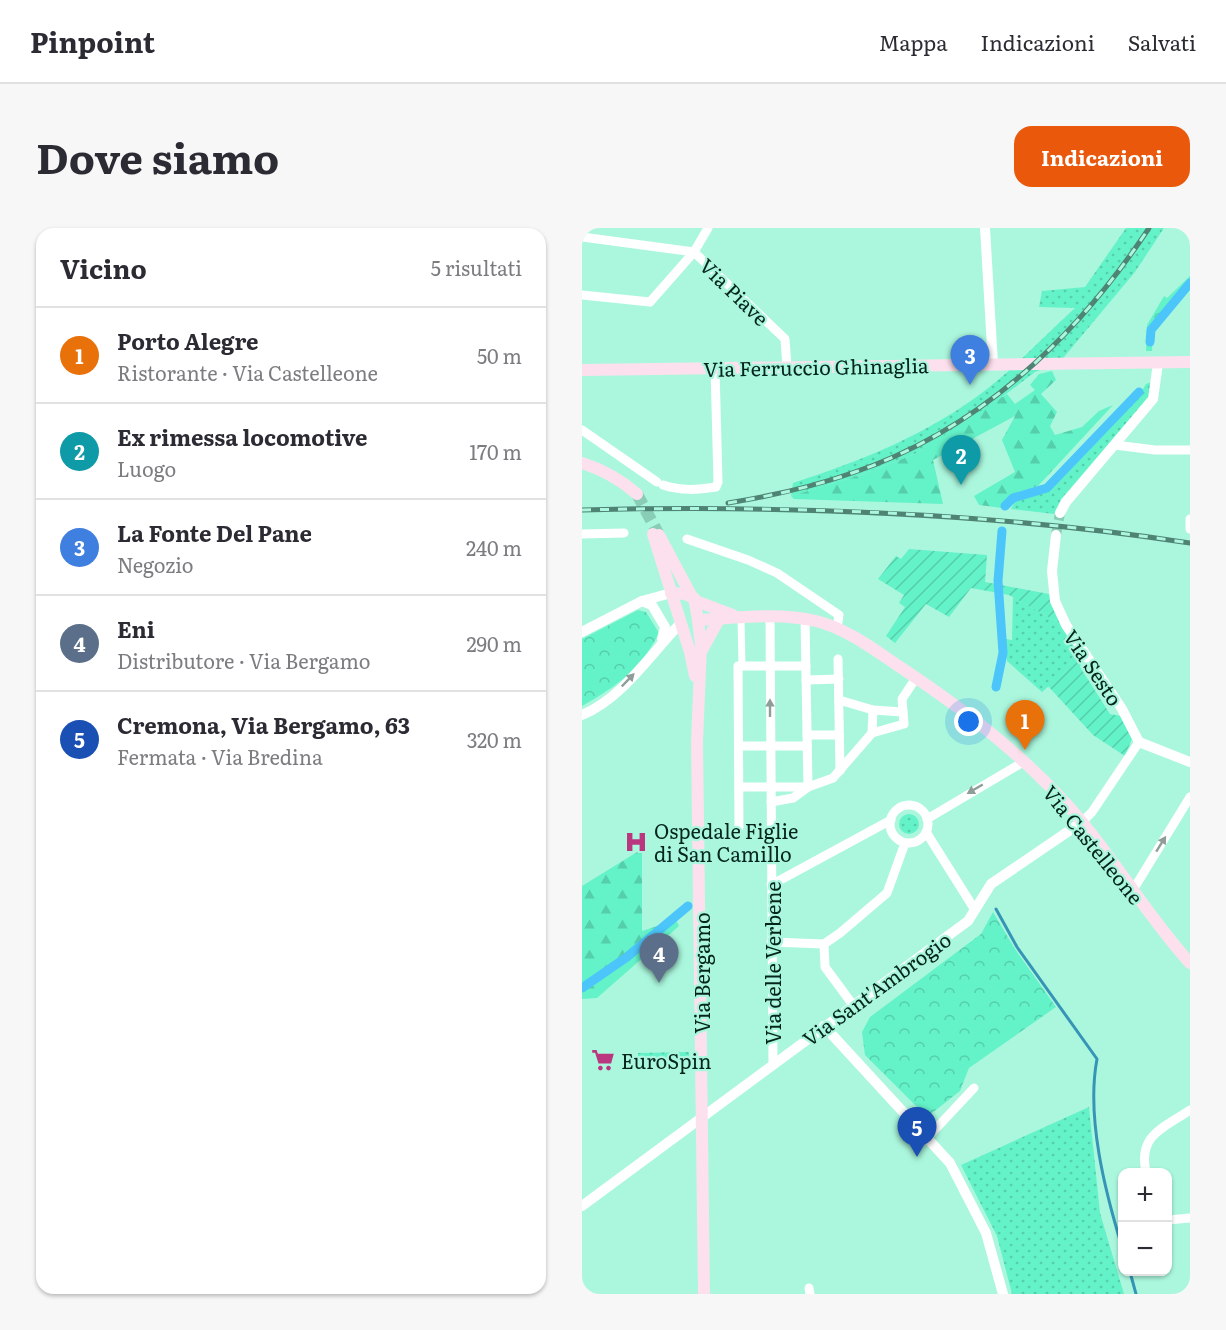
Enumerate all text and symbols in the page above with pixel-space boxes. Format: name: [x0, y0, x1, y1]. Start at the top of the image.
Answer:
text: Pinpoint: [30, 20, 155, 62]
text: Mappa: [879, 26, 948, 57]
text: Indicazioni: [981, 26, 1095, 57]
text: Salvati: [1128, 26, 1196, 57]
text: Dove siamo: [36, 125, 279, 187]
button: Indicazioni: [1014, 126, 1190, 187]
text: Vicino: [60, 248, 147, 287]
street label: Via Piave: [694, 250, 776, 332]
text: 5 risultati: [431, 252, 522, 282]
text: Porto Alegre: [117, 324, 259, 357]
pin: 3: [950, 336, 990, 385]
text: 1: [75, 340, 84, 370]
text: 50 m: [477, 340, 522, 370]
street label: Via Ferruccio Ghinaglia: [703, 349, 929, 383]
text: Ristorante · Via Castelleone: [117, 357, 378, 387]
text: Ex rimessa locomotive: [117, 420, 367, 453]
text: 2: [74, 436, 85, 466]
text: 170 m: [469, 436, 522, 466]
pin: 2: [942, 436, 980, 485]
text: Luogo: [117, 453, 176, 483]
text: La Fonte Del Pane: [117, 516, 312, 549]
text: 3: [74, 532, 85, 562]
text: 240 m: [466, 532, 522, 562]
text: Negozio: [117, 549, 194, 579]
text: Eni: [117, 612, 155, 645]
street label: Via Sesto: [1057, 623, 1131, 711]
text: 4: [73, 628, 86, 658]
text: 290 m: [466, 628, 522, 658]
text: Distributore · Via Bergamo: [117, 645, 370, 675]
one-way arrow: [621, 673, 636, 687]
one-way arrow: [765, 698, 775, 717]
pin: 1: [1006, 700, 1044, 750]
your location: [954, 707, 983, 736]
text: Cremona, Via Bergamo, 63: [117, 708, 410, 741]
text: 5: [74, 724, 85, 754]
text: 320 m: [467, 724, 522, 754]
text: Fermata · Via Bredina: [117, 741, 323, 771]
street label: Via Castelleone: [1036, 778, 1152, 910]
one-way arrow: [967, 784, 984, 794]
place label: Ospedale Figlie di San Camillo: [654, 815, 798, 868]
hospital icon: Ospedale Figlie di San Camillo: [623, 829, 649, 855]
one-way arrow: [1156, 836, 1167, 852]
street label: Via delle Verbene: [757, 881, 787, 1045]
street label: Via Bergamo: [686, 912, 716, 1034]
street label: Via Sant'Ambrogio: [795, 924, 957, 1052]
pin: 4: [640, 934, 679, 983]
place label: EuroSpin: [621, 1045, 711, 1075]
supermarket icon: EuroSpin: [590, 1047, 616, 1073]
pin: 5: [898, 1108, 936, 1157]
map controls: [1118, 1168, 1172, 1276]
button: +: [1118, 1168, 1172, 1222]
button: −: [1118, 1222, 1172, 1276]

